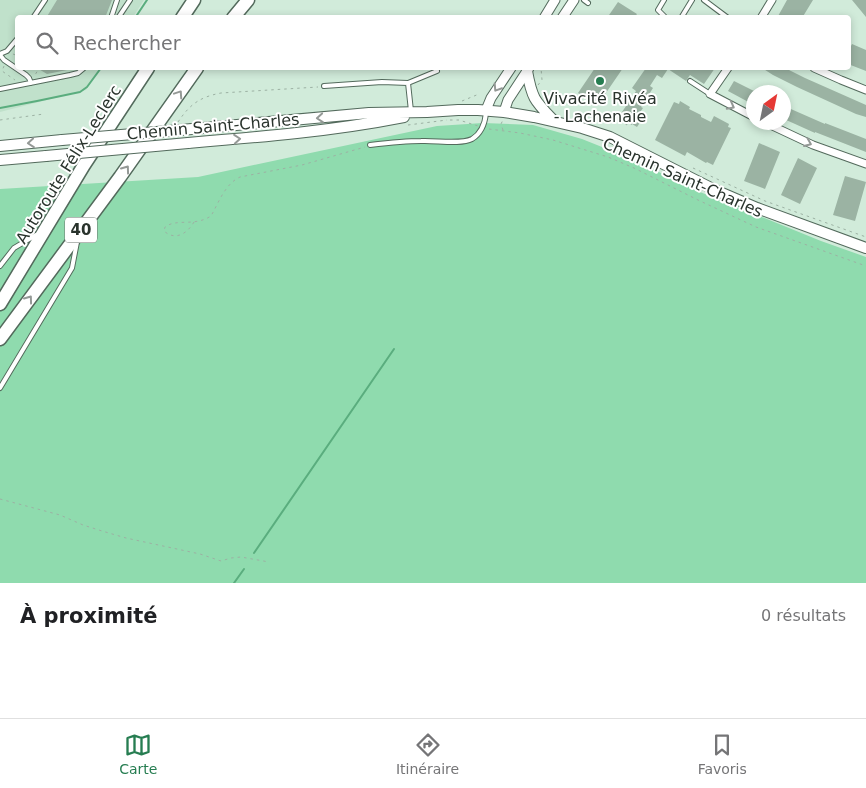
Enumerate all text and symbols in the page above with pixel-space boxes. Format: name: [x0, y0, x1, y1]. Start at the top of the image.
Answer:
search box: [15, 15, 851, 70]
icon: search: [33, 29, 61, 57]
text: Rechercher: [73, 32, 181, 54]
marker: Vivacité Rivéa - Lachenaie: [594, 75, 606, 87]
street label: Autoroute Félix-Leclerc: [12, 81, 125, 247]
one-way arrow: [494, 83, 503, 92]
north arrow: [746, 85, 791, 130]
place label: Vivacité Rivéa - Lachenaie: [543, 89, 657, 126]
one-way arrow: [172, 90, 182, 99]
one-way arrow: [726, 100, 735, 110]
street label: Chemin Saint-Charles: [126, 109, 300, 144]
one-way arrow: [316, 112, 324, 123]
one-way arrow: [233, 134, 241, 145]
street label: Chemin Saint-Charles: [600, 134, 766, 221]
one-way arrow: [803, 136, 812, 147]
one-way arrow: [27, 137, 35, 148]
one-way arrow: [120, 165, 129, 175]
road number: 40: [65, 218, 97, 242]
one-way arrow: [23, 295, 32, 305]
text: À proximité: [20, 604, 157, 628]
text: 0 résultats: [761, 606, 846, 625]
tab: Carte: [119, 731, 157, 777]
tab: Itinéraire: [396, 731, 459, 777]
tab: Favoris: [698, 731, 747, 777]

